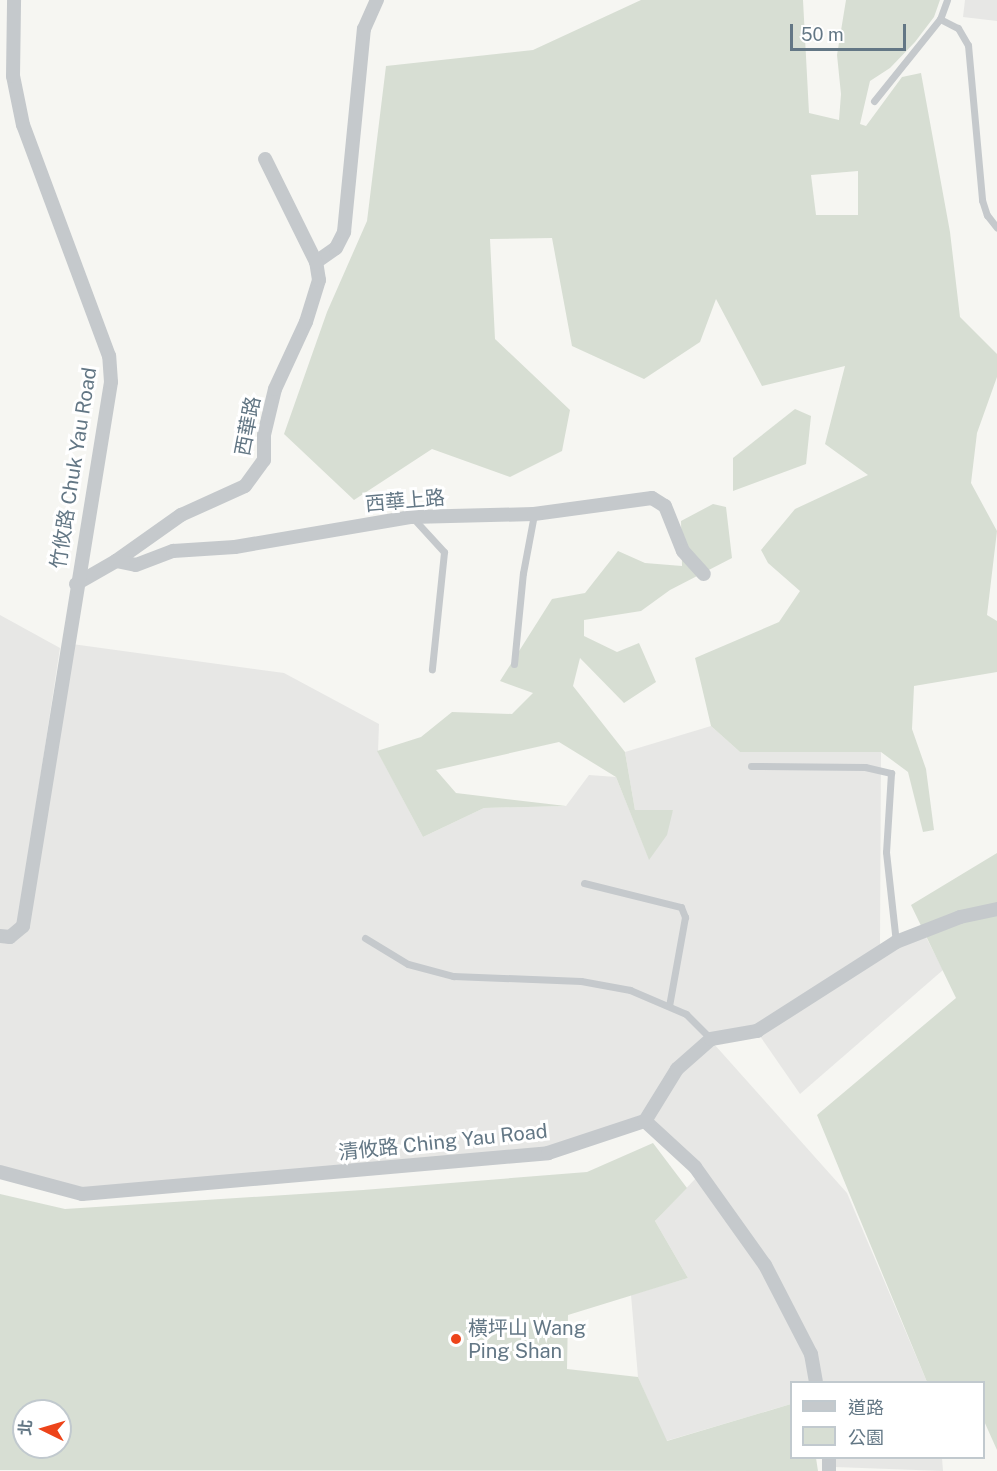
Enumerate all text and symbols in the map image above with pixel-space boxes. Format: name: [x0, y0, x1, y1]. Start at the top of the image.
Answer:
scale bar: [793, 12, 908, 50]
text: 50 m: [801, 24, 844, 45]
street label: 竹攸路 Chuk Yau Road: [46, 366, 102, 570]
street label: 西華路: [230, 394, 266, 458]
street label: 西華上路: [364, 486, 446, 516]
street label: 清攸路 Ching Yau Road: [337, 1119, 549, 1165]
place label: 橫坪山 Wang Ping Shan: [468, 1316, 586, 1363]
marker: 橫坪山 Wang Ping Shan: [449, 1332, 463, 1346]
legend: [790, 1381, 985, 1459]
text: 道路: [848, 1397, 884, 1418]
north arrow: [12, 1399, 72, 1459]
text: 北: [15, 1419, 36, 1436]
text: 公園: [848, 1427, 884, 1448]

